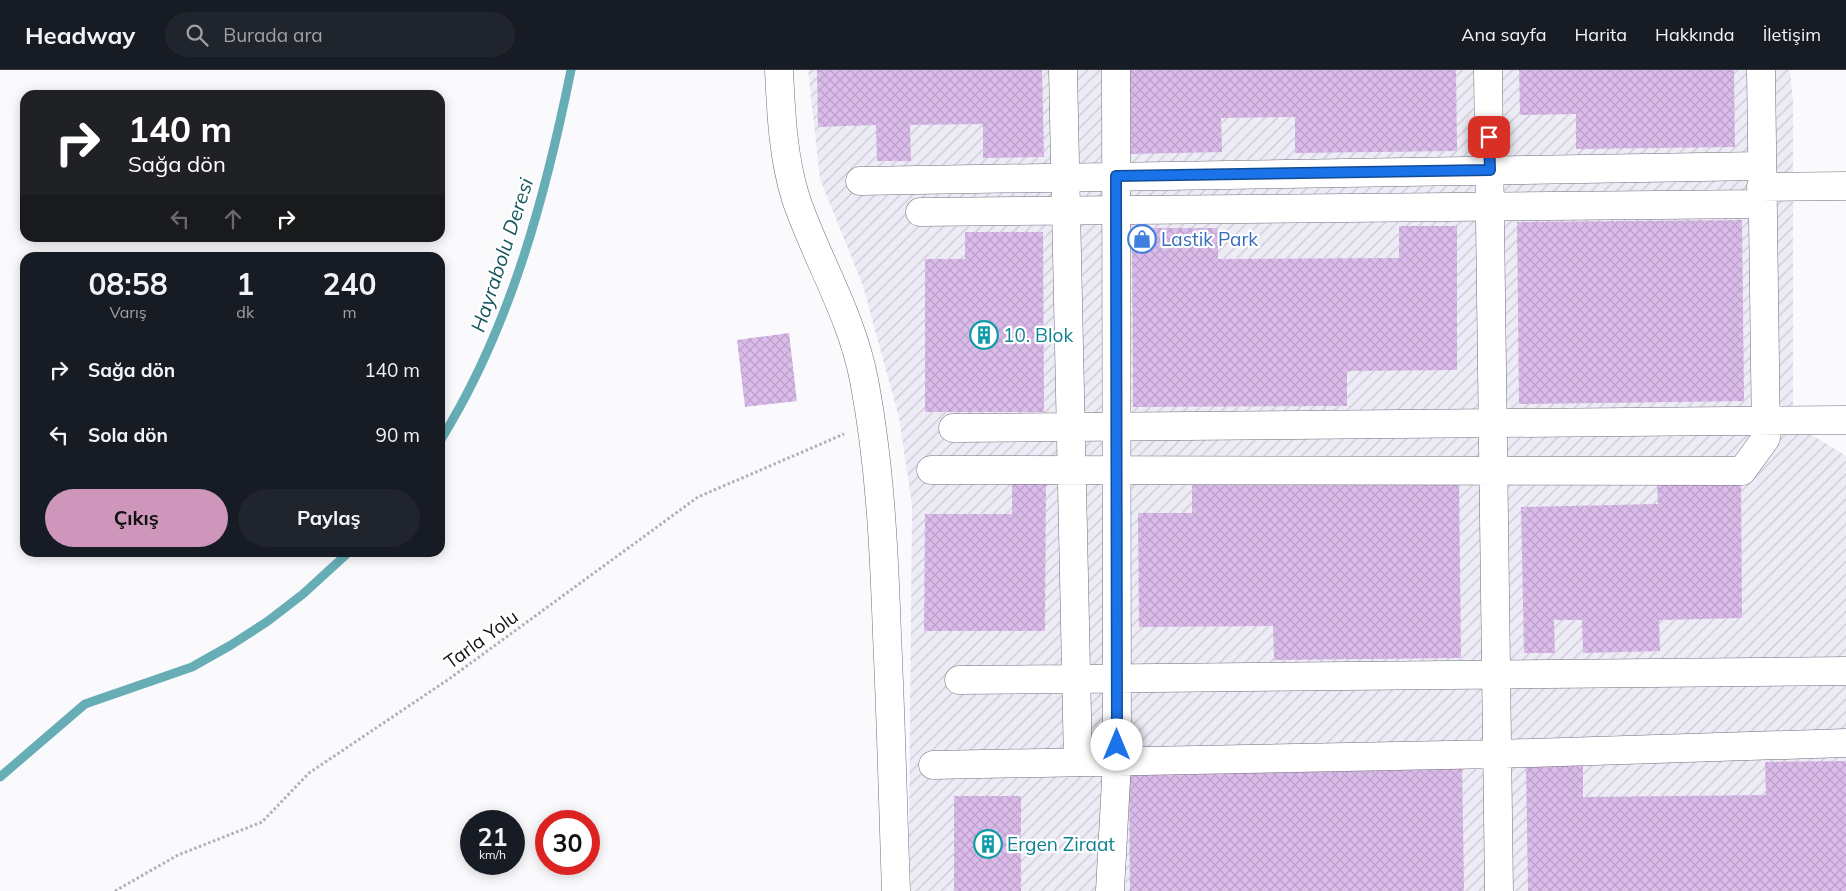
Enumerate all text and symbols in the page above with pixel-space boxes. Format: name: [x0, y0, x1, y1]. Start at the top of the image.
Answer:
search box: [165, 12, 515, 57]
text: Headway: [25, 20, 135, 50]
icon: search: [183, 21, 211, 49]
text: Burada ara: [223, 23, 323, 47]
text: Ana sayfa: [1461, 23, 1547, 46]
text: Harita: [1575, 23, 1627, 46]
text: Hakkında: [1655, 23, 1735, 46]
text: İletişim: [1763, 23, 1821, 46]
text: 140 m: [128, 107, 232, 151]
icon: right: [45, 110, 110, 175]
pin: [1468, 116, 1510, 158]
icon: arrive: [1475, 123, 1503, 151]
text: Sağa dön: [128, 150, 226, 178]
water label: Hayrabolu Deresi: [465, 174, 538, 335]
icon: left: [166, 205, 194, 233]
icon: ahead: [219, 205, 247, 233]
icon: right: [272, 205, 300, 233]
shop icon: Lastik Park: [1127, 224, 1157, 254]
place label: Lastik Park: [1161, 227, 1258, 251]
text: 08:58: [88, 265, 168, 303]
text: 1: [236, 265, 254, 303]
text: 240: [323, 265, 377, 303]
text: Varış: [109, 302, 147, 322]
text: dk: [236, 302, 254, 322]
text: m: [343, 302, 357, 322]
building icon: 10. Blok: [969, 320, 999, 350]
place label: 10. Blok: [1003, 323, 1073, 347]
icon: right: [45, 356, 73, 384]
text: Sağa dön: [88, 358, 175, 382]
text: 140 m: [364, 358, 420, 382]
icon: left: [45, 421, 73, 449]
text: Sola dön: [88, 423, 168, 447]
text: 90 m: [376, 423, 420, 447]
button: Çıkış: [45, 489, 228, 547]
button: Paylaş: [238, 489, 420, 547]
street label: Tarla Yolu: [439, 604, 523, 674]
position arrow: [1090, 718, 1142, 770]
speed limit sign: 30: [535, 810, 600, 875]
text: 21: [477, 821, 508, 852]
building icon: Ergen Ziraat: [973, 829, 1003, 859]
place label: Ergen Ziraat: [1007, 832, 1115, 856]
text: km/h: [479, 847, 506, 862]

